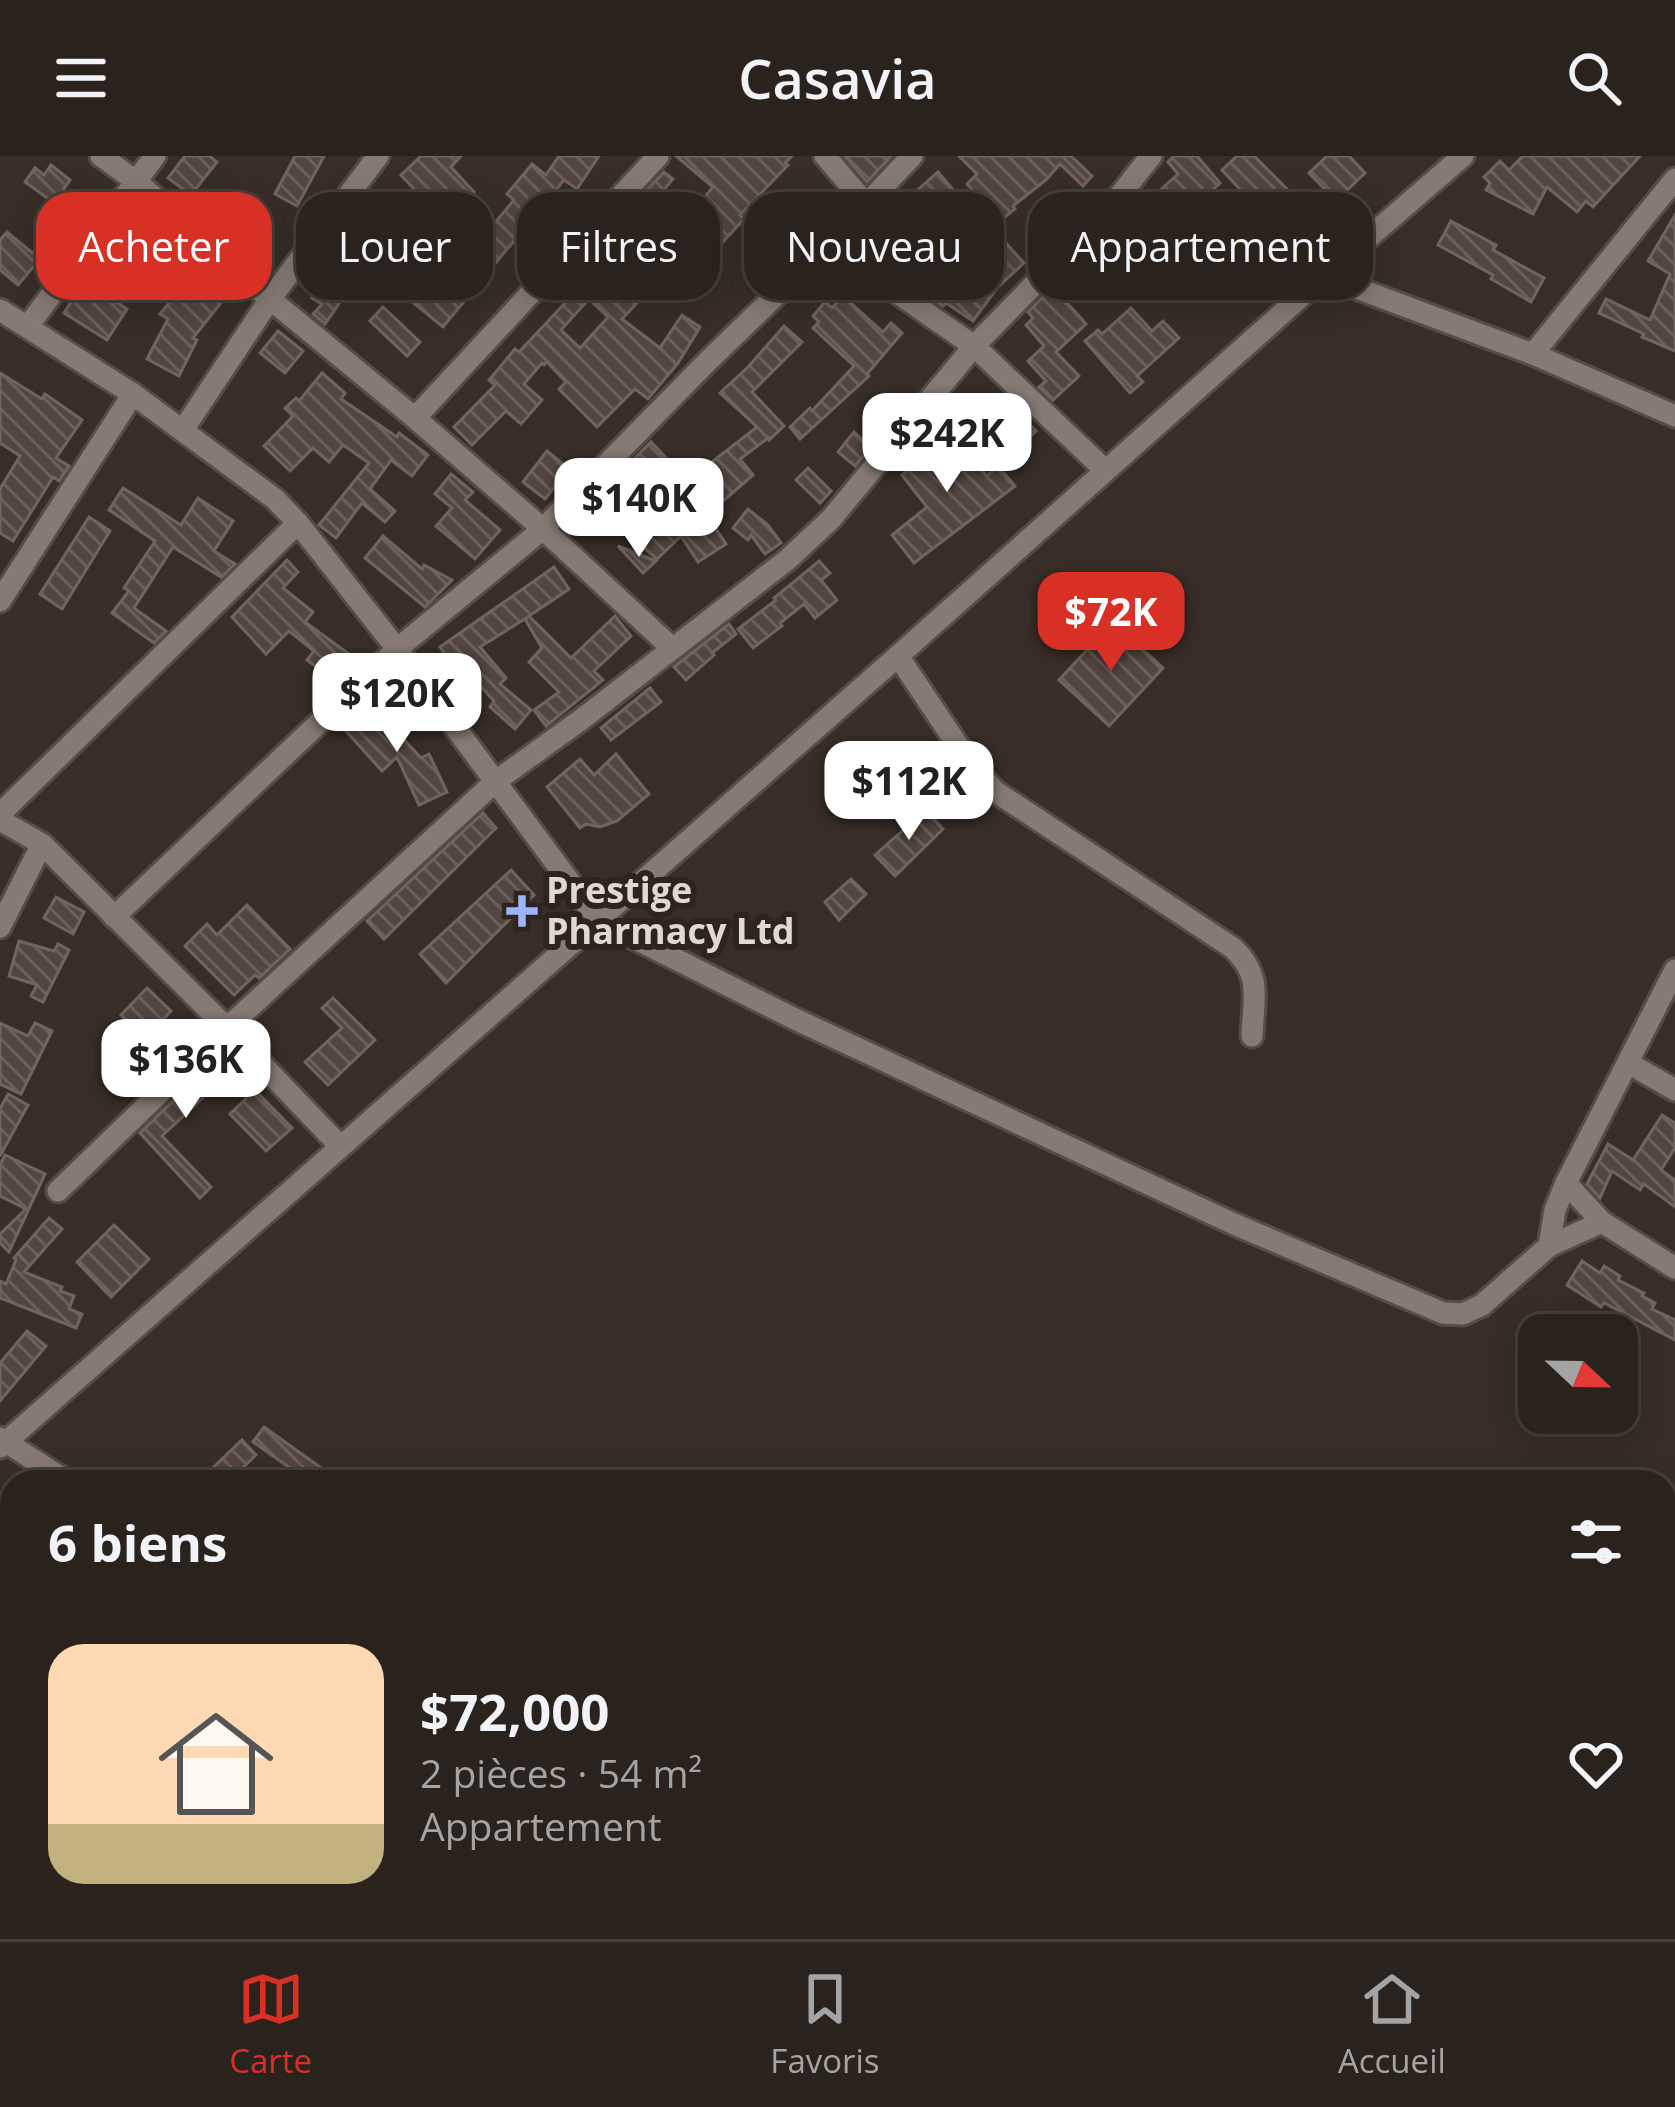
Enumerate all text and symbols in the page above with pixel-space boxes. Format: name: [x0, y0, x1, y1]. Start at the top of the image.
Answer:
text: Casavia: [738, 41, 937, 115]
icon: menu: [48, 45, 114, 111]
icon: search: [1561, 45, 1627, 111]
chip: Acheter: [36, 192, 272, 300]
chip: Louer: [296, 192, 493, 300]
chip: Filtres: [517, 192, 720, 300]
chip: Nouveau: [744, 192, 1004, 300]
chip: Appartement: [1028, 192, 1373, 300]
pin: $242K: [863, 393, 1031, 495]
text: $242K: [889, 405, 1005, 458]
pin: $140K: [555, 458, 723, 560]
text: $140K: [581, 470, 697, 523]
pin: $72K: [1040, 572, 1182, 674]
text: $72K: [1065, 584, 1157, 637]
pin: $120K: [313, 653, 481, 755]
text: $120K: [339, 665, 455, 718]
pin: $112K: [825, 741, 993, 843]
text: $112K: [851, 753, 967, 806]
place label: Prestige Pharmacy Ltd: [546, 865, 795, 955]
marker: Prestige Pharmacy Ltd: [509, 898, 535, 924]
pin: $136K: [102, 1019, 270, 1121]
text: $136K: [128, 1031, 244, 1084]
north arrow: [1518, 1314, 1638, 1434]
map controls: [1518, 1314, 1638, 1434]
text: 6 biens: [48, 1507, 227, 1577]
icon: filters: [1563, 1509, 1629, 1575]
text: $72,000: [420, 1676, 610, 1746]
icon: home: [144, 1692, 288, 1836]
icon: heart: [1563, 1731, 1629, 1797]
text: 2 pièces · 54 m²: [420, 1746, 702, 1799]
text: Appartement: [420, 1799, 662, 1852]
tab: Carte: [229, 1966, 312, 2083]
tab: Favoris: [770, 1966, 880, 2083]
tab: Accueil: [1338, 1966, 1446, 2083]

